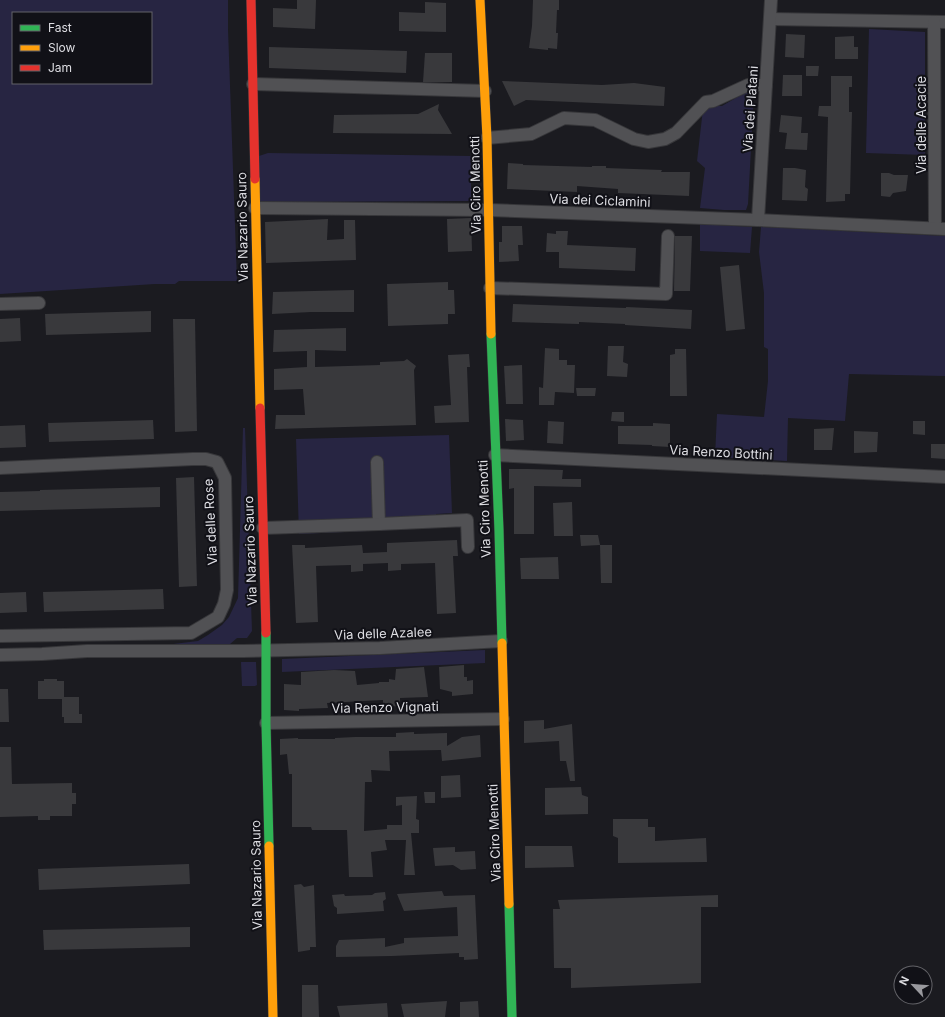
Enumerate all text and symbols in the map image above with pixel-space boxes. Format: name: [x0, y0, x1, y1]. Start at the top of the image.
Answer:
legend: [12, 12, 152, 84]
text: Fast: [48, 20, 72, 35]
text: Slow: [48, 40, 76, 55]
text: Jam: [48, 60, 72, 75]
street label: Via dei Platani: [739, 65, 761, 153]
street label: Via delle Acacie: [913, 76, 929, 174]
street label: Via Ciro Menotti: [466, 136, 484, 234]
street label: Via Nazario Sauro: [233, 172, 251, 282]
street label: Via dei Ciclamini: [549, 190, 651, 210]
street label: Via Renzo Bottini: [669, 441, 773, 463]
street label: Via Ciro Menotti: [474, 460, 494, 558]
street label: Via delle Rose: [200, 478, 220, 566]
street label: Via Nazario Sauro: [240, 495, 260, 606]
street label: Via delle Azalee: [334, 623, 432, 643]
street label: Via Renzo Vignati: [331, 698, 439, 716]
street label: Via Ciro Menotti: [484, 784, 504, 882]
street label: Via Nazario Sauro: [247, 820, 265, 930]
north arrow: [893, 965, 933, 1005]
text: N: [896, 974, 912, 987]

